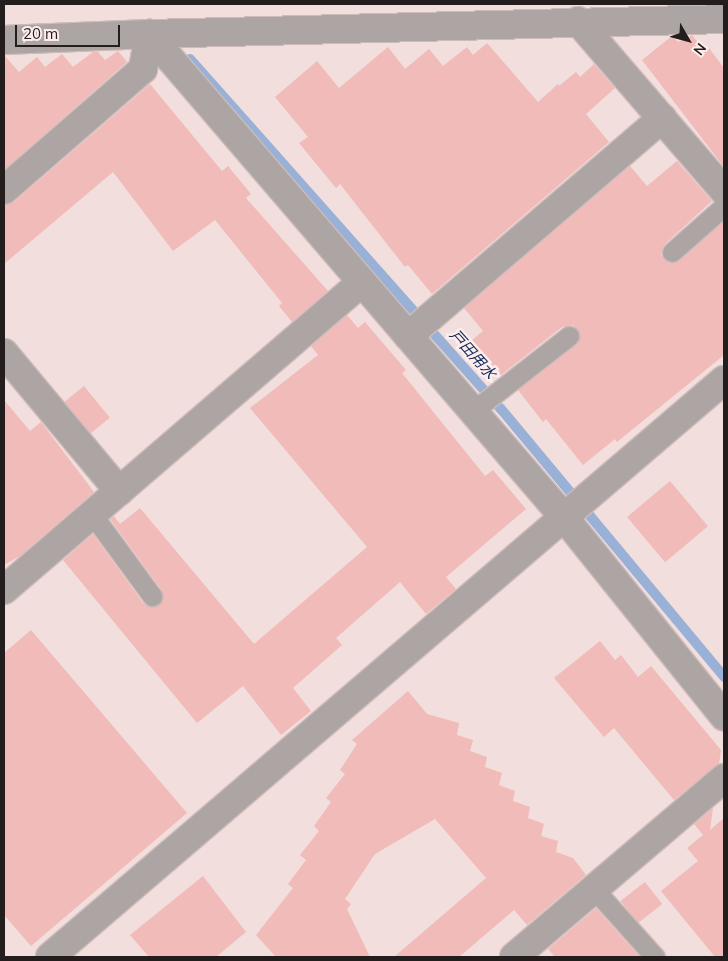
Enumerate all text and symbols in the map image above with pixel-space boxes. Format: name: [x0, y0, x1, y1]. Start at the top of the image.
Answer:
scale bar: [18, 15, 122, 47]
north arrow: [663, 15, 713, 65]
text: 20 m: [23, 24, 58, 43]
text: N: [689, 40, 710, 59]
water label: 戸田用水: [446, 326, 500, 382]

